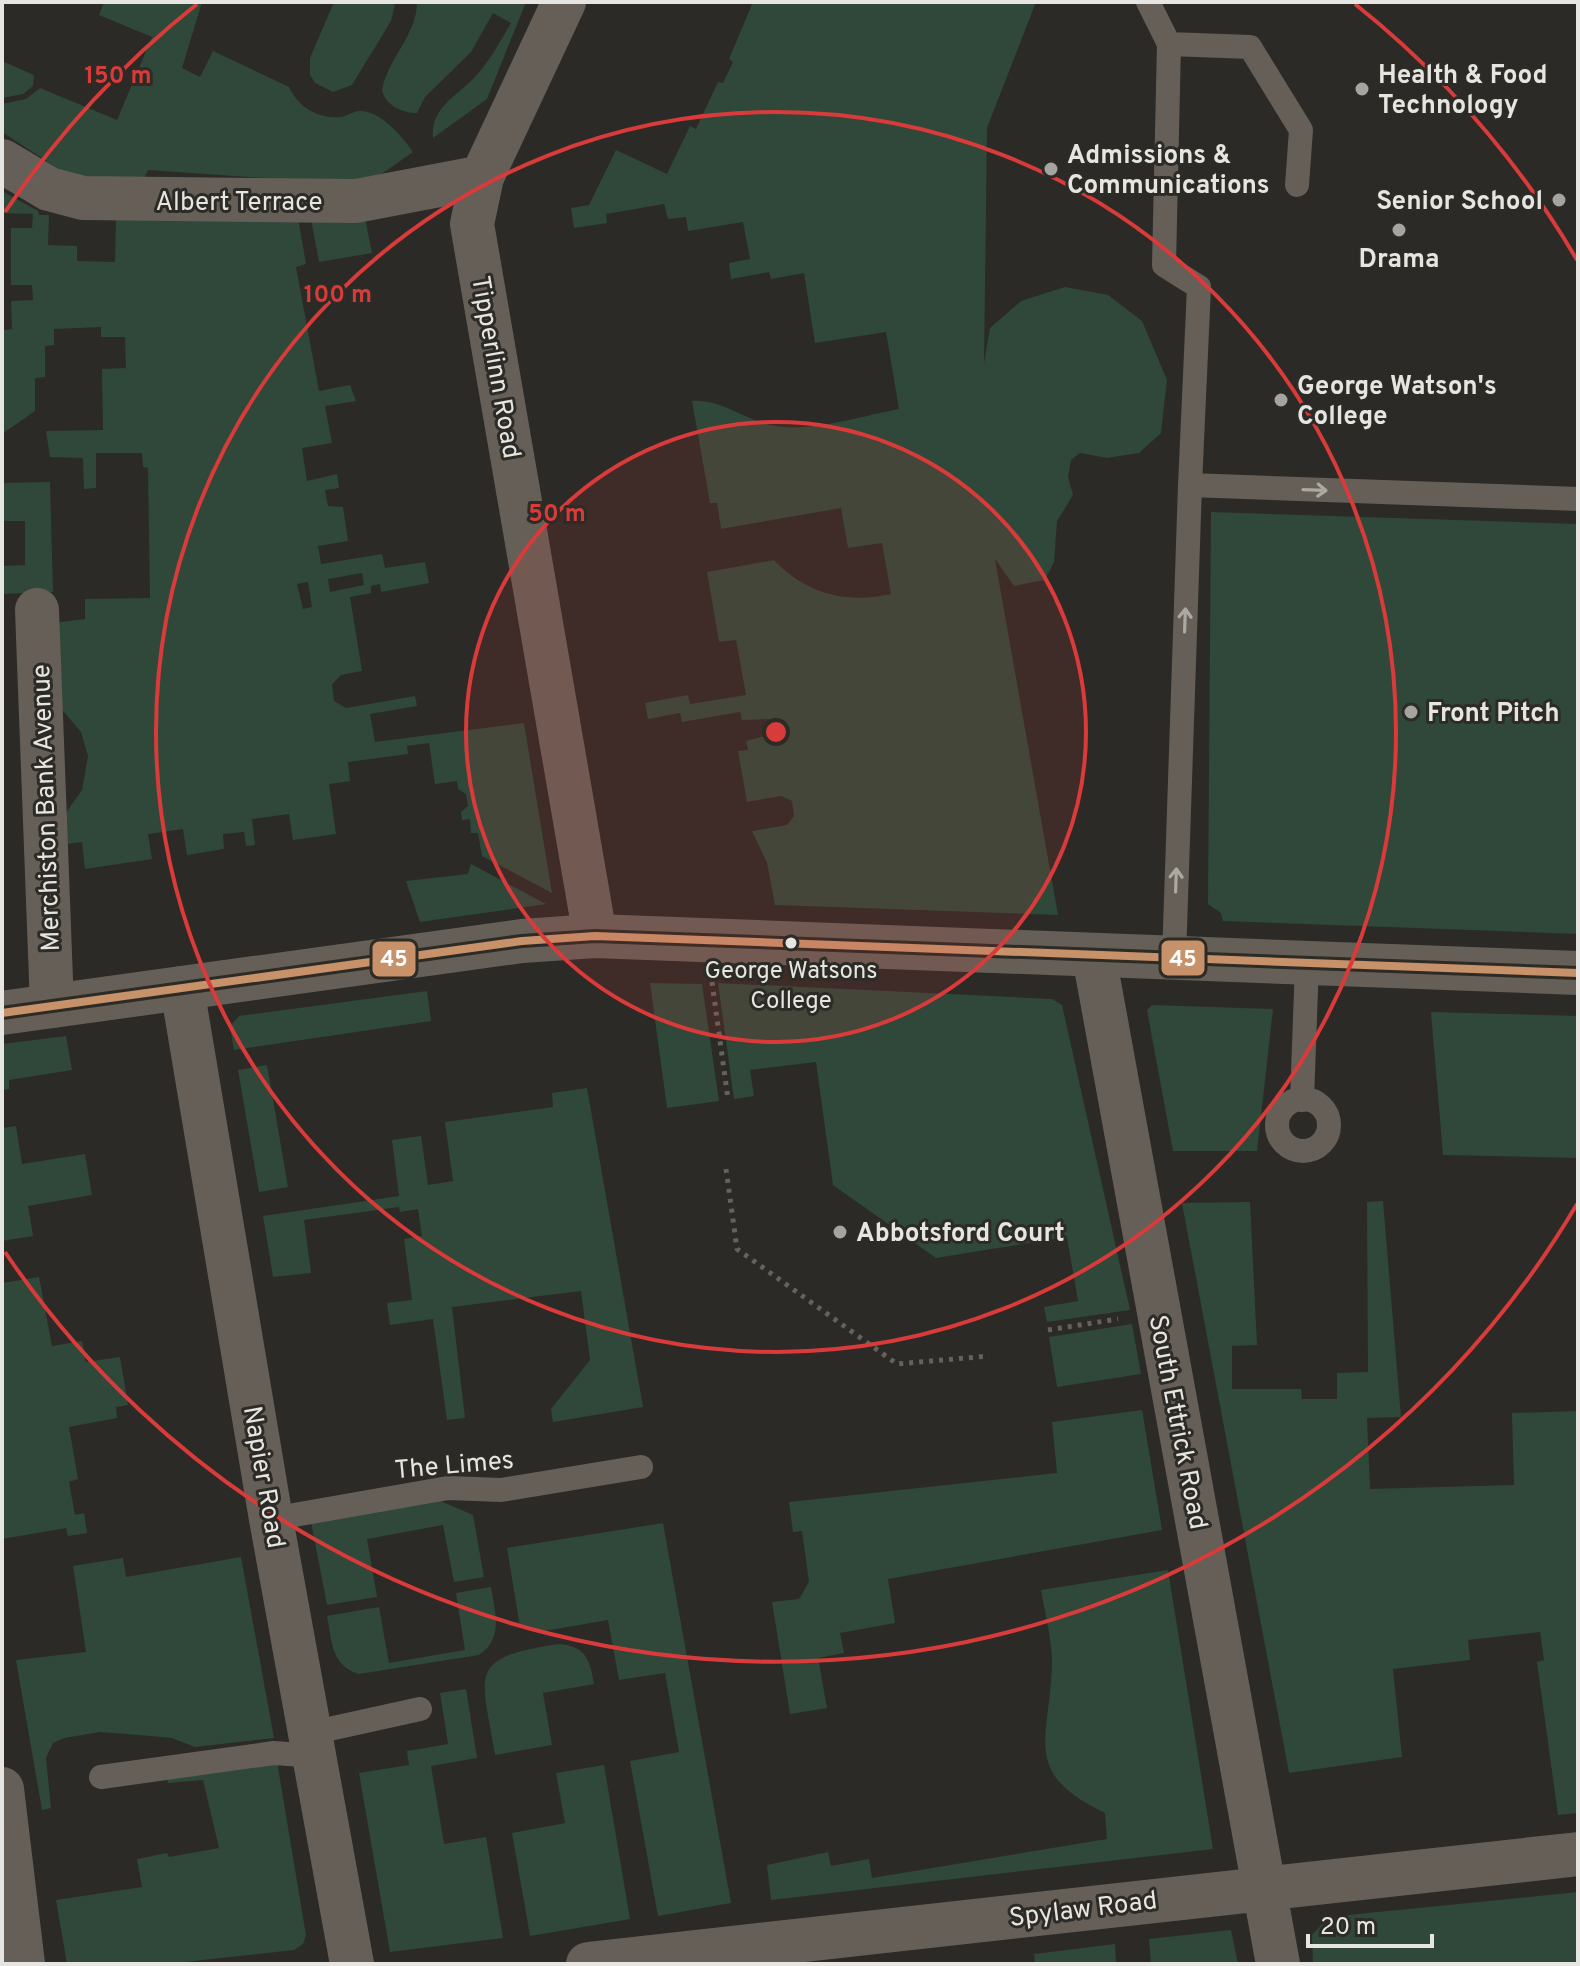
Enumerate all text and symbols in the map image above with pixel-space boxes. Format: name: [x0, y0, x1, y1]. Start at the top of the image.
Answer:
place label: Health & Food Technology: [1378, 60, 1547, 123]
text: 150 m: [84, 62, 152, 92]
marker: Health & Food Technology: [1353, 80, 1371, 98]
place label: Admissions & Communications: [1067, 140, 1270, 203]
marker: Admissions & Communications: [1042, 160, 1060, 178]
place label: Senior School: [1376, 186, 1543, 219]
street label: Albert Terrace: [155, 187, 323, 220]
marker: Senior School: [1550, 191, 1568, 209]
marker: Drama: [1390, 221, 1408, 239]
place label: Drama: [1359, 244, 1439, 277]
street label: Tipperlinn Road: [462, 273, 527, 461]
text: 100 m: [304, 281, 372, 311]
place label: George Watson's College: [1297, 371, 1497, 434]
marker: George Watson's College: [1272, 391, 1290, 409]
one-way arrow: [1301, 483, 1328, 498]
text: 50 m: [528, 500, 586, 530]
one-way arrow: [1178, 607, 1193, 634]
street label: Merchiston Bank Avenue: [26, 664, 69, 952]
place label: Front Pitch: [1427, 698, 1560, 731]
marker: Front Pitch: [1402, 703, 1420, 721]
centre of rings: [762, 718, 790, 746]
one-way arrow: [1169, 867, 1184, 894]
marker: George Watsons College: [783, 935, 799, 951]
line badge: 45: [1160, 939, 1206, 977]
line badge: 45: [371, 940, 417, 978]
text: 45: [380, 947, 408, 974]
text: 45: [1169, 947, 1197, 974]
place label: George Watsons College: [704, 957, 878, 1017]
place label: Abbotsford Court: [856, 1218, 1065, 1251]
marker: Abbotsford Court: [831, 1223, 849, 1241]
street label: South Ettrick Road: [1140, 1312, 1214, 1532]
street label: Napier Road: [234, 1404, 291, 1551]
street label: The Limes: [393, 1445, 515, 1488]
street label: Spylaw Road: [1007, 1885, 1159, 1936]
scale bar: [1308, 1898, 1432, 1948]
text: 20 m: [1320, 1913, 1376, 1943]

